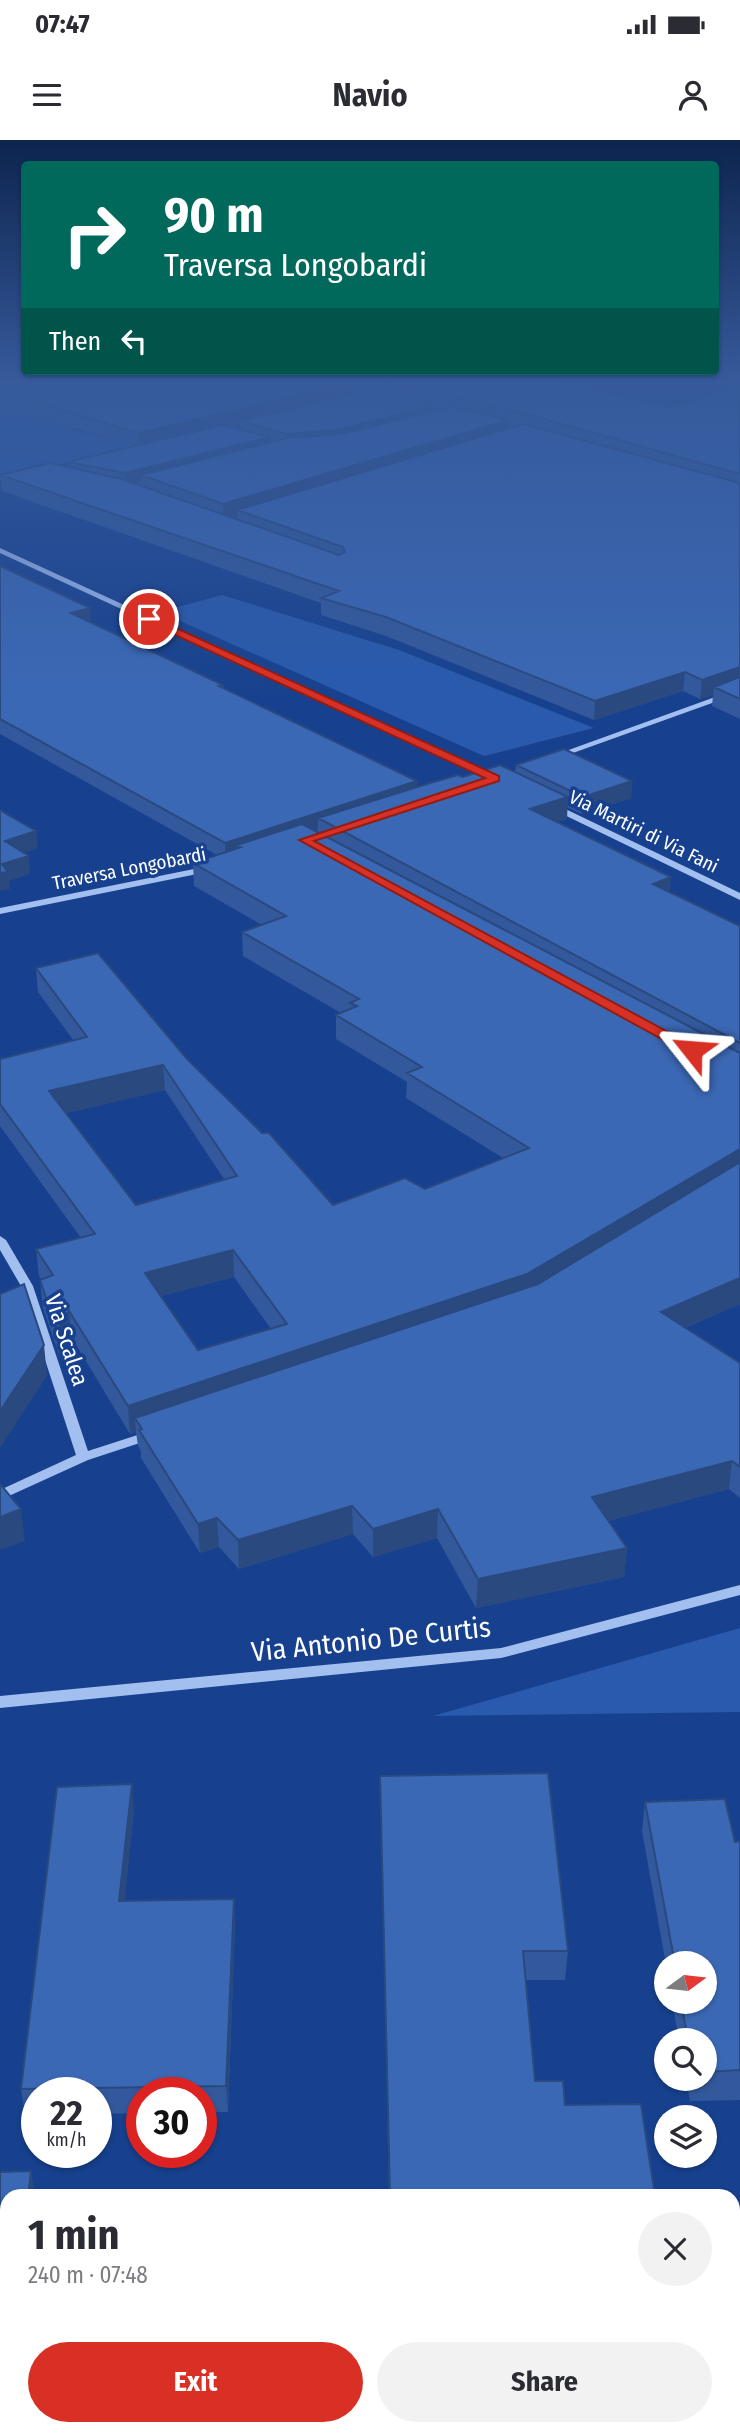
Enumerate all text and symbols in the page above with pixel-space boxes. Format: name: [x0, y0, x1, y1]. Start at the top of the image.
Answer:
text: 07:47: [35, 9, 90, 40]
icon: menu: [28, 76, 66, 114]
text: Navio: [332, 76, 408, 114]
icon: person: [674, 76, 712, 114]
text: 90 m: [164, 186, 264, 245]
icon: right: [49, 189, 140, 280]
text: Traversa Longobardi: [164, 246, 427, 284]
icon: left: [115, 322, 153, 360]
text: Then: [49, 326, 101, 357]
pin: [119, 589, 179, 649]
icon: arrive: [130, 600, 168, 638]
street label: Via Martiri di Via Fani: [565, 785, 722, 878]
street label: Traversa Longobardi: [50, 842, 208, 895]
position arrow: [655, 1013, 729, 1087]
street label: Via Scalea: [39, 1291, 95, 1389]
street label: Via Antonio De Curtis: [250, 1611, 492, 1668]
north arrow: [654, 1951, 718, 2014]
map controls: [654, 1951, 717, 2168]
button: search: [654, 2028, 717, 2091]
speed limit sign: 30: [126, 2077, 217, 2168]
text: 22: [50, 2092, 83, 2134]
button: layers: [654, 2105, 717, 2168]
text: km/h: [46, 2129, 87, 2151]
text: 1 min: [28, 2210, 119, 2260]
button: close: [638, 2212, 712, 2286]
text: 240 m · 07:48: [28, 2261, 148, 2289]
button: Exit: [28, 2342, 363, 2422]
button: Share: [377, 2342, 712, 2422]

